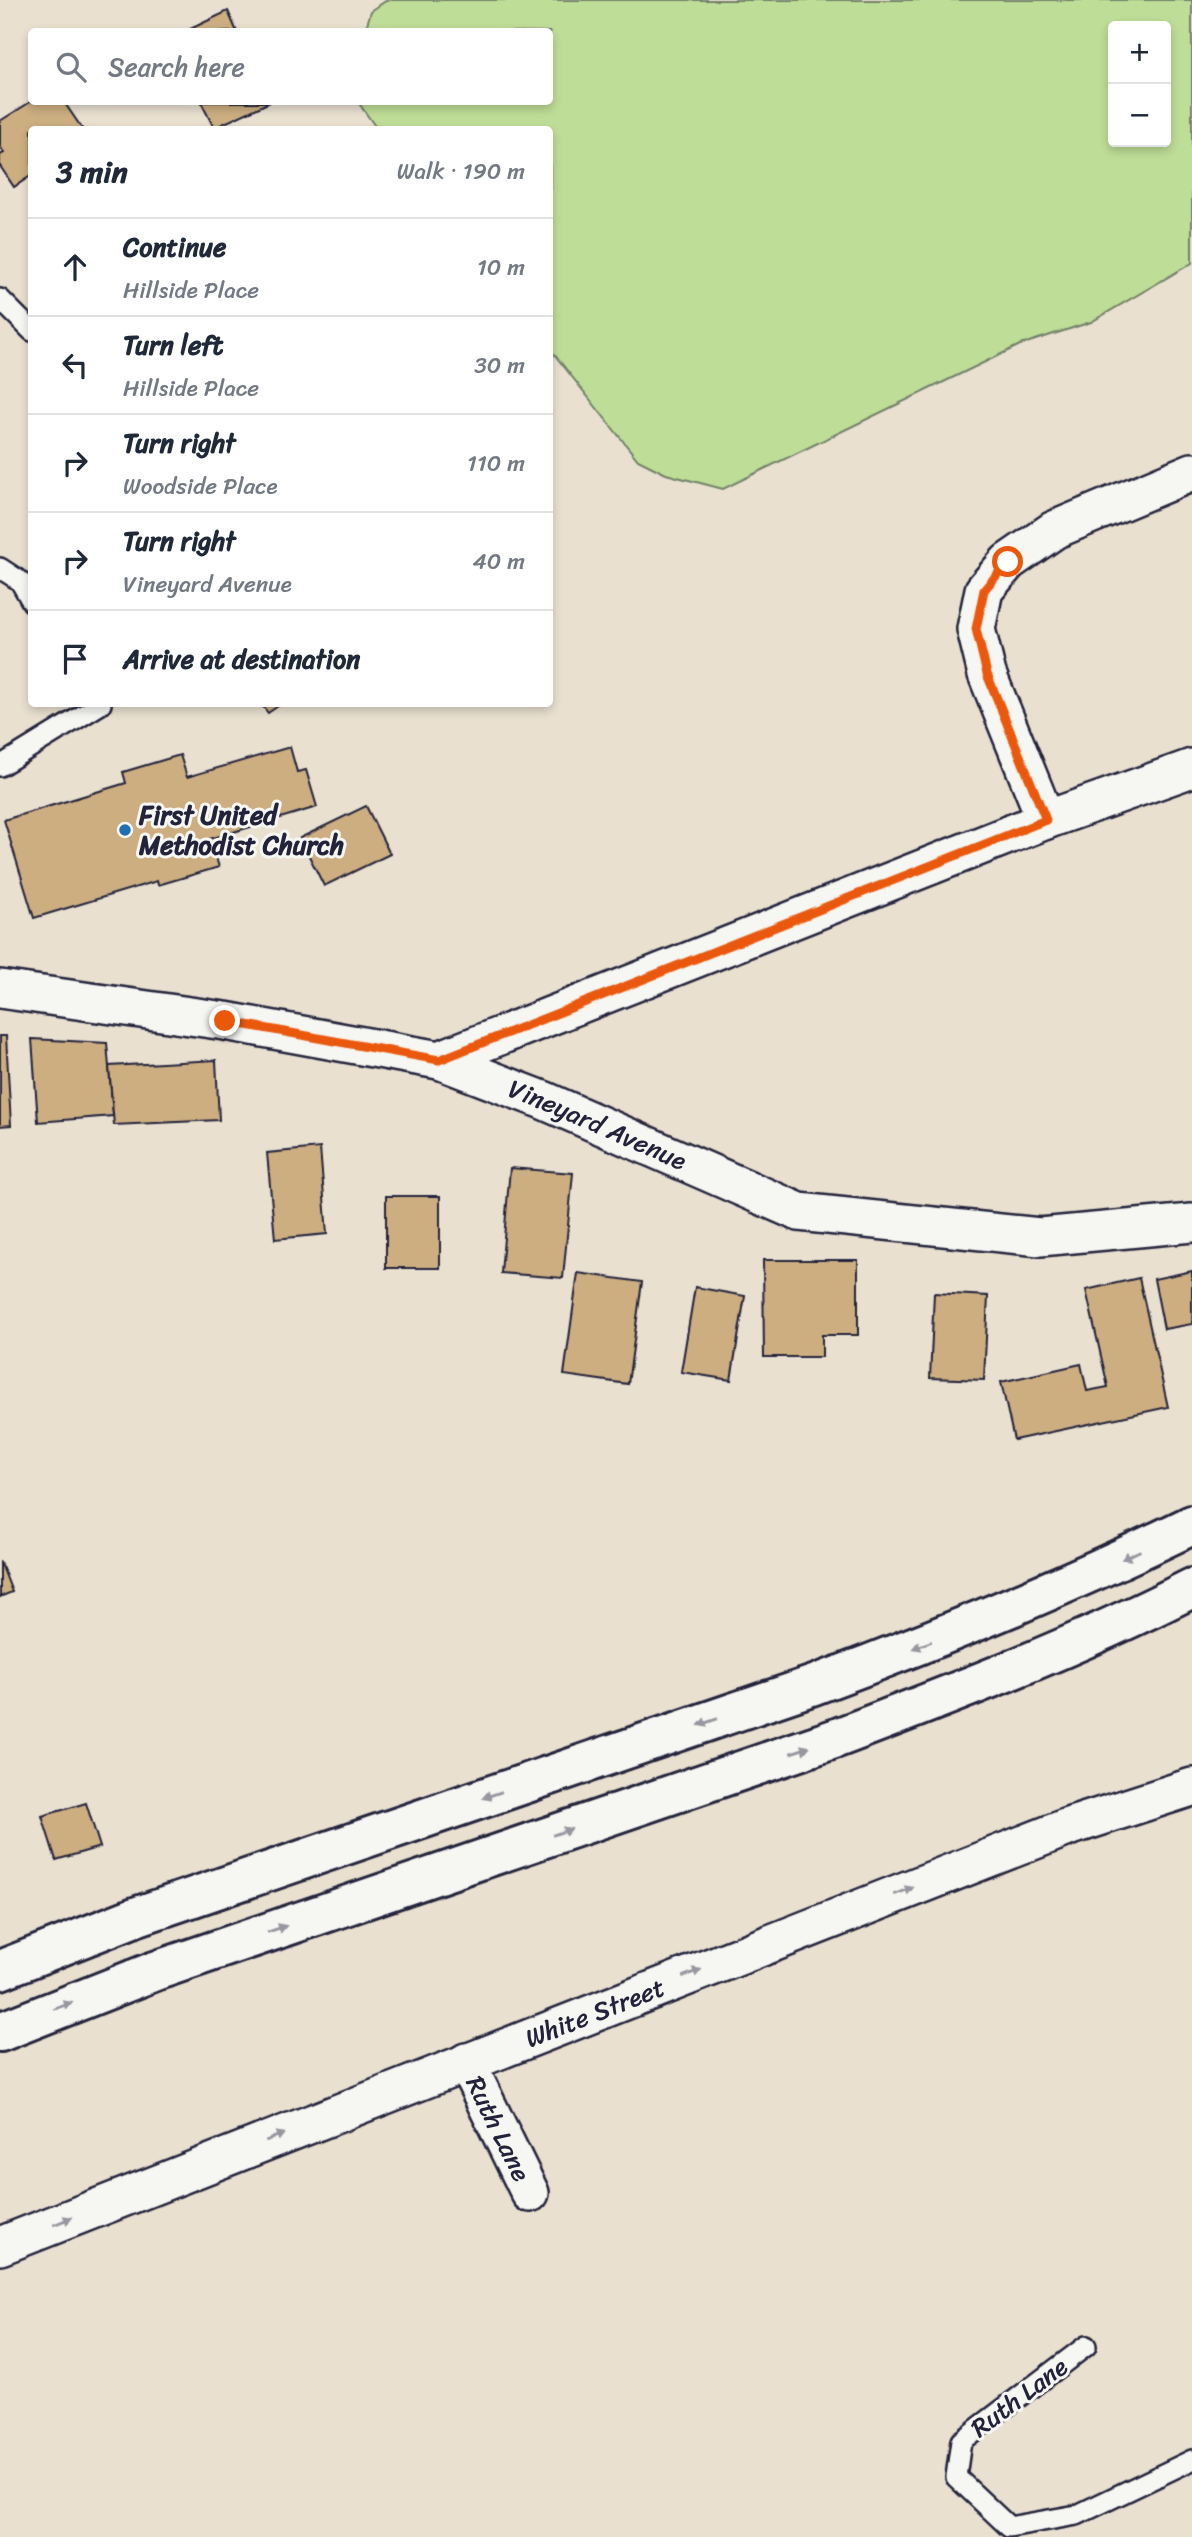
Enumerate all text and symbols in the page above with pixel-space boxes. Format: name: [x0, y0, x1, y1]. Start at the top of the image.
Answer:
map controls: [1108, 21, 1171, 147]
button: +: [1108, 21, 1171, 84]
search box: [28, 28, 553, 105]
text: Search here: [108, 44, 245, 90]
icon: search: [52, 48, 90, 86]
button: −: [1108, 84, 1171, 147]
text: 3 min: [56, 145, 128, 199]
text: Walk · 190 m: [397, 151, 525, 192]
text: Continue: [123, 224, 226, 270]
text: 10 m: [477, 247, 525, 288]
icon: ahead: [56, 248, 94, 286]
text: Hillside Place: [123, 270, 259, 311]
text: Turn left: [123, 322, 223, 368]
text: 30 m: [474, 345, 525, 386]
icon: left: [56, 346, 94, 384]
text: Hillside Place: [123, 368, 259, 409]
text: Turn right: [123, 420, 236, 466]
text: 110 m: [467, 443, 525, 484]
icon: right: [56, 444, 94, 482]
text: Woodside Place: [123, 466, 278, 507]
text: Turn right: [123, 518, 236, 564]
text: 40 m: [472, 541, 525, 582]
icon: right: [56, 542, 94, 580]
route start: [992, 546, 1023, 577]
text: Vineyard Avenue: [123, 564, 292, 605]
text: Arrive at destination: [123, 636, 360, 682]
icon: arrive: [56, 640, 94, 678]
place label: First United Methodist Church: [138, 792, 344, 868]
marker: First United Methodist Church: [117, 822, 133, 838]
route end: [209, 1005, 240, 1036]
street label: Vineyard Avenue: [501, 1066, 695, 1183]
one-way arrow: [1120, 1550, 1141, 1561]
one-way arrow: [911, 1640, 932, 1651]
one-way arrow: [697, 1717, 718, 1728]
one-way arrow: [790, 1744, 811, 1755]
one-way arrow: [482, 1790, 503, 1801]
one-way arrow: [552, 1826, 573, 1836]
one-way arrow: [894, 1885, 915, 1896]
one-way arrow: [267, 1923, 288, 1934]
street label: White Street: [518, 1964, 672, 2061]
one-way arrow: [682, 1968, 703, 1979]
one-way arrow: [53, 2000, 74, 2011]
street label: Ruth Lane: [453, 2068, 544, 2190]
one-way arrow: [265, 2132, 286, 2143]
one-way arrow: [53, 2215, 74, 2226]
street label: Ruth Lane: [960, 2344, 1078, 2449]

